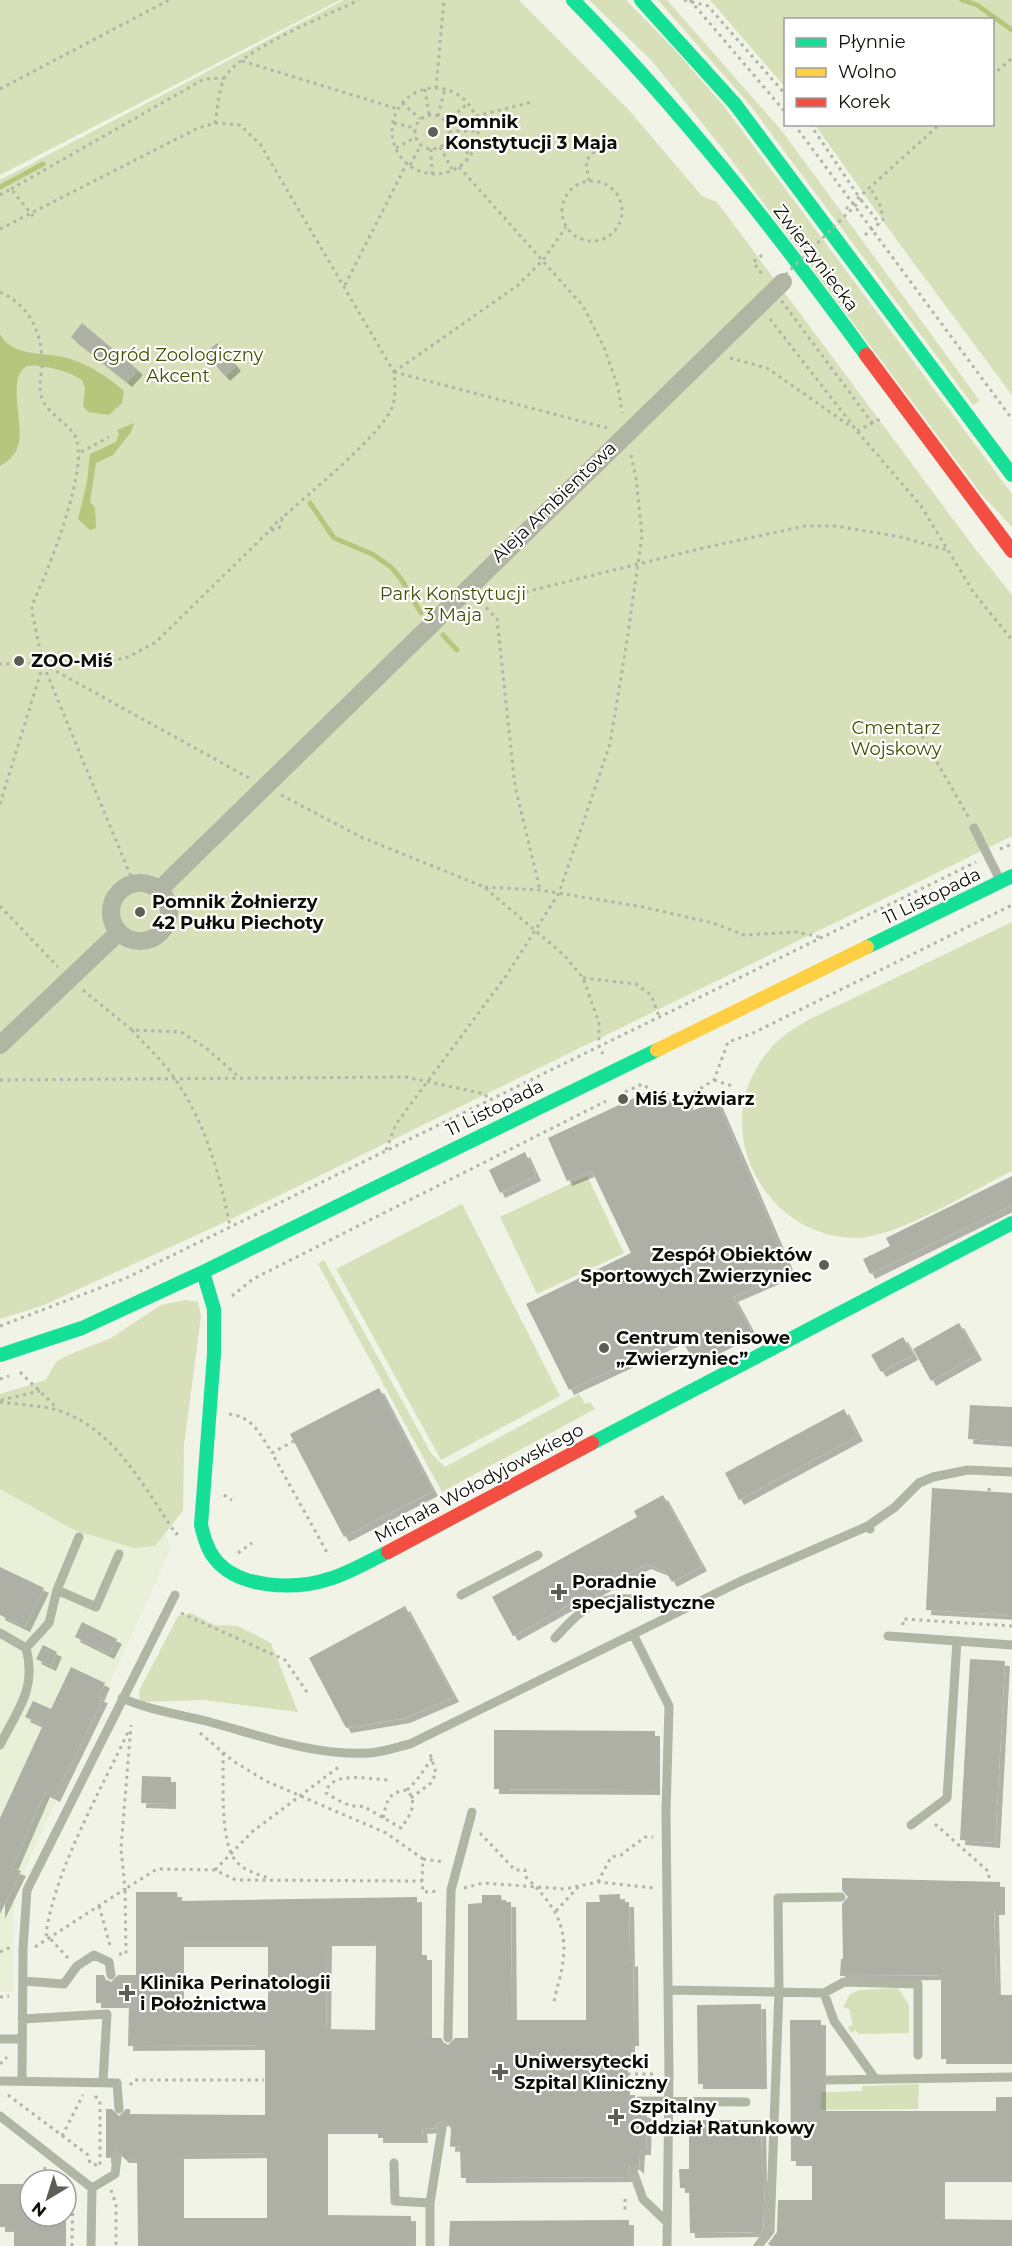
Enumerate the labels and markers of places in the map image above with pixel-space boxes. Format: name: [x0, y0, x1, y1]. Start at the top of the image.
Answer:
place label: Pomnik Konstytucji 3 Maja: [445, 111, 618, 154]
marker: Pomnik Konstytucji 3 Maja: [426, 125, 440, 139]
place label: ZOO-Miś: [31, 650, 113, 672]
marker: ZOO-Miś: [12, 654, 26, 668]
place label: Pomnik Żołnierzy 42 Pułku Piechoty: [152, 891, 324, 934]
marker: Pomnik Żołnierzy 42 Pułku Piechoty: [133, 905, 147, 919]
place label: Miś Łyżwiarz: [635, 1088, 755, 1110]
marker: Miś Łyżwiarz: [616, 1092, 630, 1106]
place label: Zespół Obiektów Sportowych Zwierzyniec: [580, 1244, 812, 1287]
marker: Zespół Obiektów Sportowych Zwierzyniec: [817, 1258, 831, 1272]
place label: Centrum tenisowe „Zwierzyniec”: [616, 1327, 790, 1370]
marker: Centrum tenisowe „Zwierzyniec”: [597, 1341, 611, 1355]
place label: Poradnie specjalistyczne: [572, 1571, 715, 1614]
marker: Poradnie specjalistyczne: [550, 1583, 568, 1601]
place label: Klinika Perinatologii i Położnictwa: [140, 1972, 331, 2015]
marker: Klinika Perinatologii i Położnictwa: [118, 1984, 136, 2002]
place label: Uniwersytecki Szpital Kliniczny: [514, 2051, 668, 2094]
marker: Uniwersytecki Szpital Kliniczny: [491, 2063, 509, 2081]
place label: Szpitalny Oddział Ratunkowy: [630, 2096, 815, 2139]
marker: Szpitalny Oddział Ratunkowy: [607, 2108, 625, 2126]

